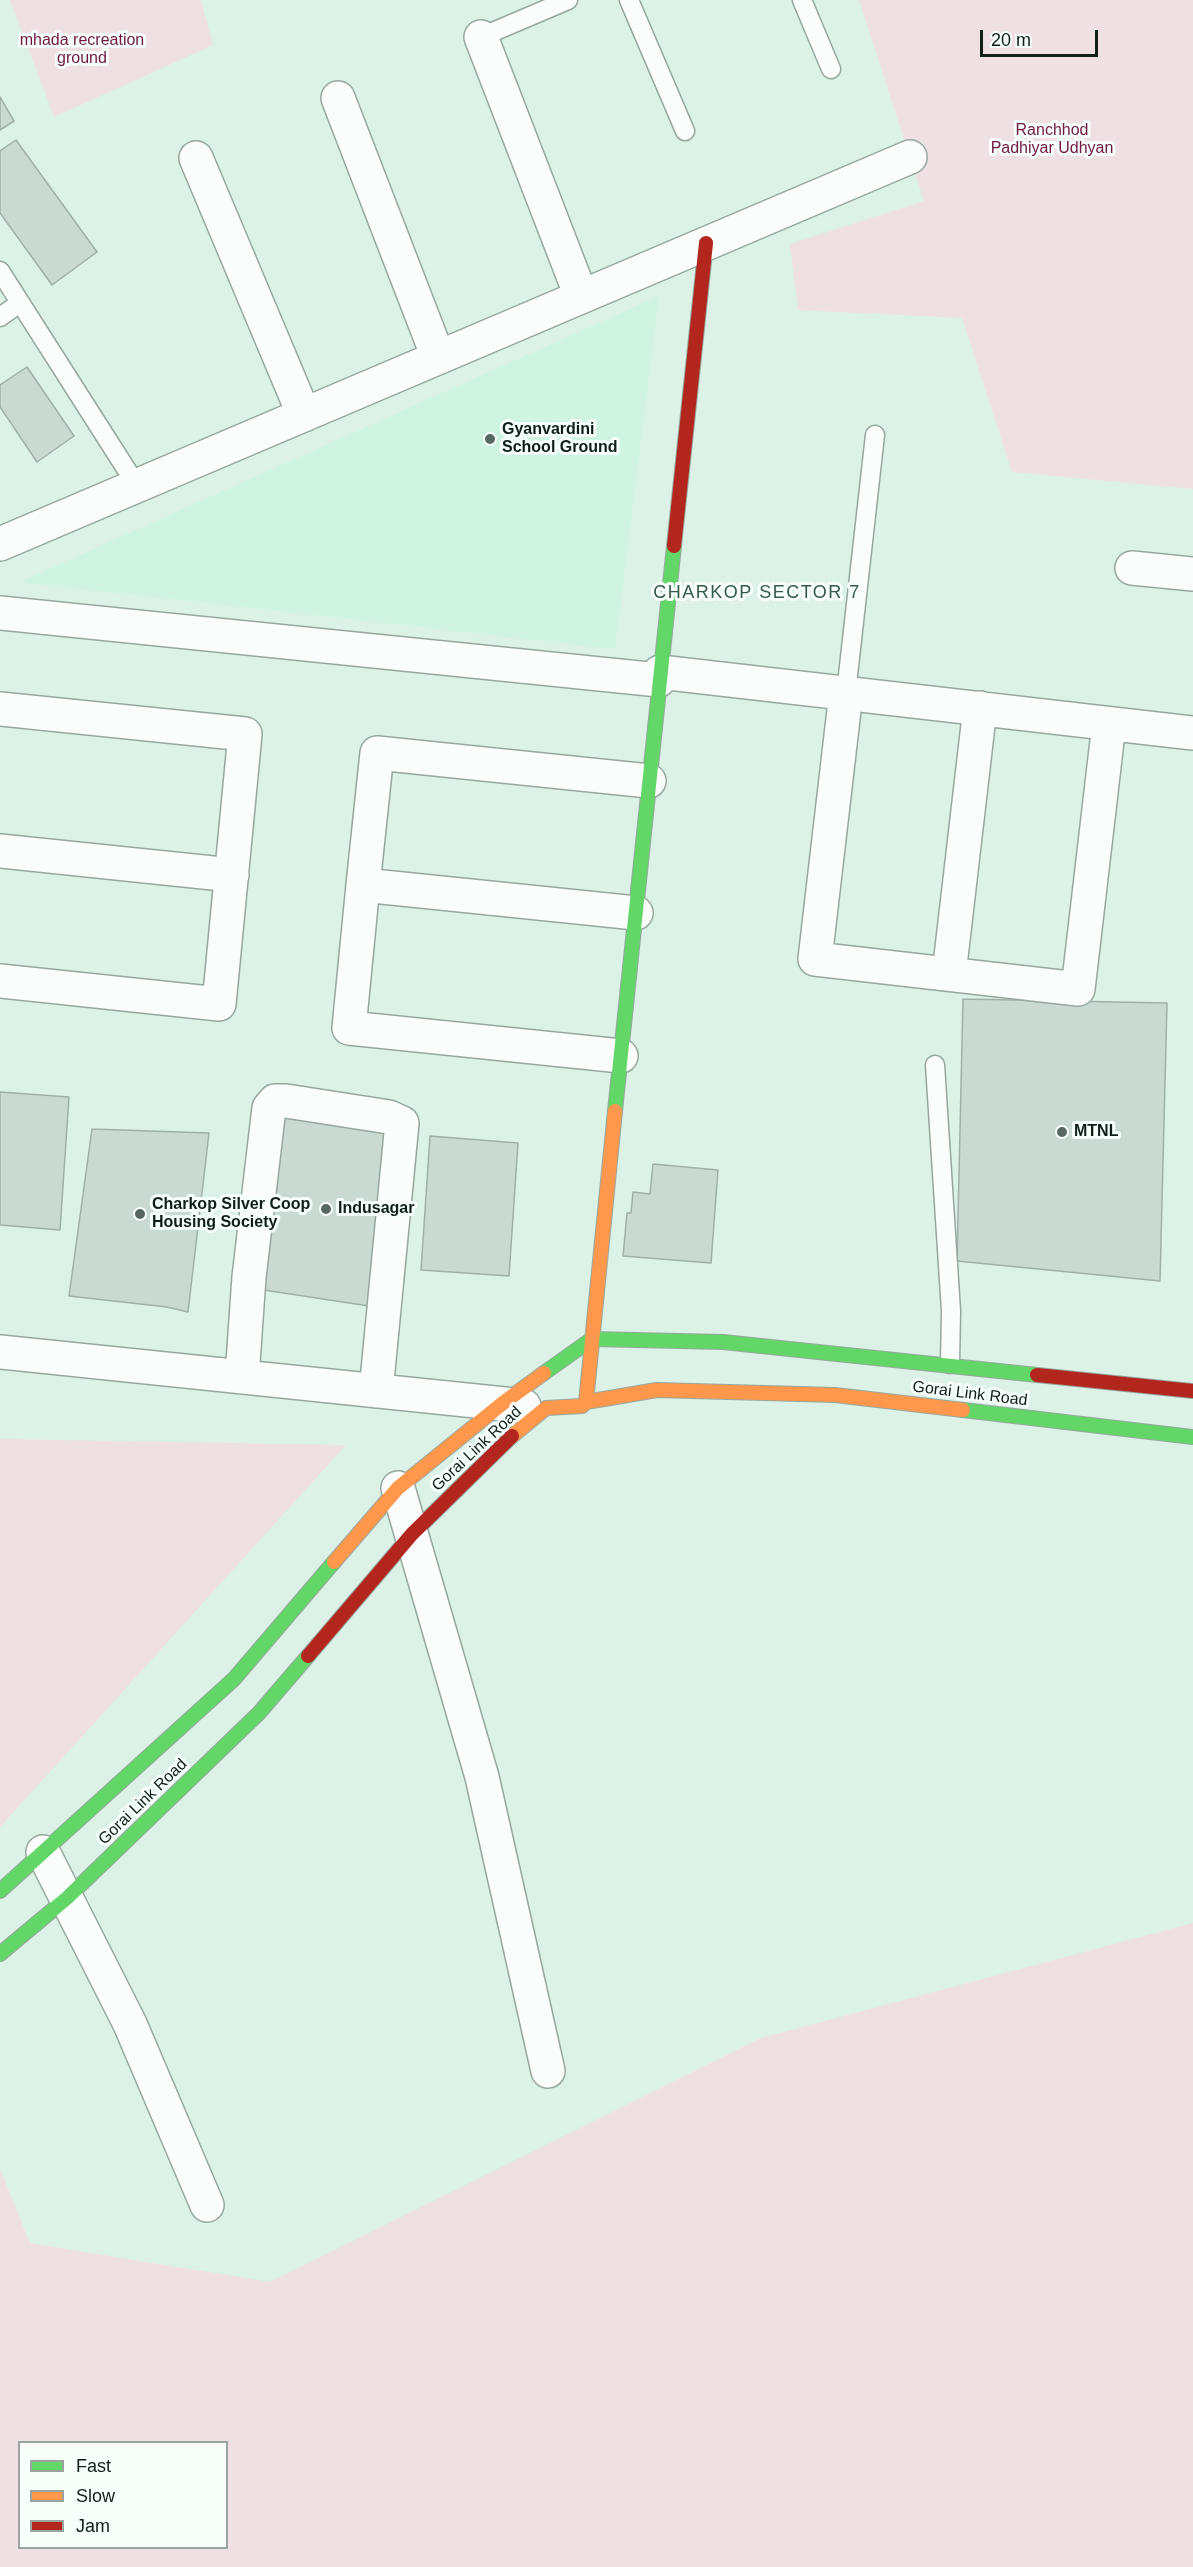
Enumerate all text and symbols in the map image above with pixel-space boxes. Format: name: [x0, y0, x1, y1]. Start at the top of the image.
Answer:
scale bar: [983, 18, 1102, 56]
text: 20 m: [991, 30, 1031, 50]
park label: mhada recreation ground: [20, 31, 144, 69]
park label: Ranchhod Padhiyar Udhyan: [991, 121, 1113, 159]
place label: Gyanvardini School Ground: [502, 420, 618, 458]
marker: Gyanvardini School Ground: [483, 432, 497, 446]
district label: CHARKOP SECTOR 7: [653, 582, 861, 604]
place label: MTNL: [1074, 1122, 1118, 1142]
marker: MTNL: [1055, 1125, 1069, 1139]
place label: Charkop Silver Coop Housing Society: [152, 1195, 310, 1233]
place label: Indusagar: [338, 1199, 414, 1219]
marker: Indusagar: [319, 1202, 333, 1216]
marker: Charkop Silver Coop Housing Society: [133, 1207, 147, 1221]
street label: Gorai Link Road: [911, 1377, 1029, 1411]
street label: Gorai Link Road: [428, 1403, 526, 1495]
street label: Gorai Link Road: [95, 1755, 191, 1849]
legend: [18, 2441, 228, 2549]
text: Fast: [76, 2456, 111, 2476]
text: Slow: [76, 2486, 115, 2506]
text: Jam: [76, 2516, 110, 2536]

